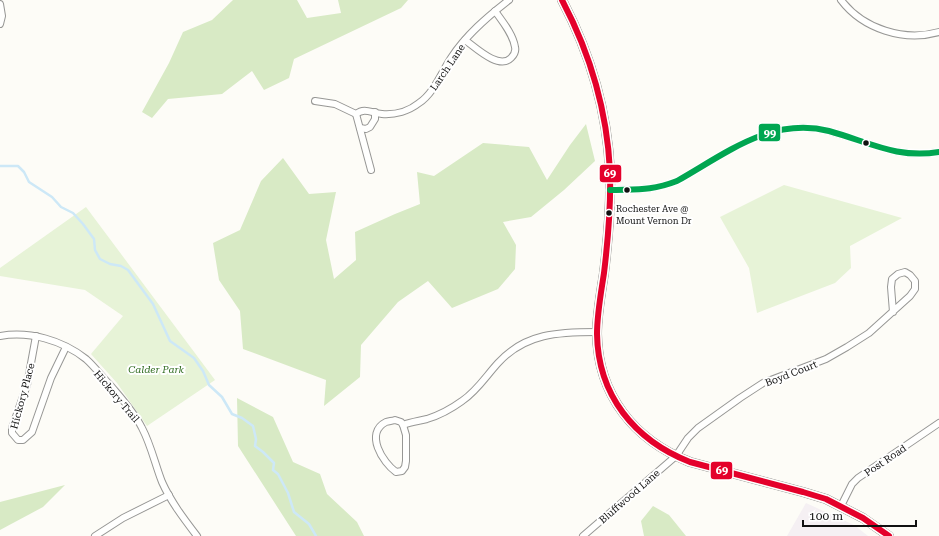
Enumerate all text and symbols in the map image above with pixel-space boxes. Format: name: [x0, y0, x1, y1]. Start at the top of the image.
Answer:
street label: Larch Lane: [428, 41, 467, 93]
line badge: 99: [758, 123, 781, 142]
text: 99: [764, 127, 776, 140]
unlabelled marker: [861, 138, 871, 148]
line badge: 69: [599, 164, 622, 183]
text: 69: [604, 167, 616, 180]
unlabelled marker: [622, 185, 632, 195]
place label: Rochester Ave @ Mount Vernon Dr: [616, 204, 692, 226]
marker: Rochester Ave @ Mount Vernon Dr: [604, 208, 614, 218]
street label: Boyd Court: [764, 358, 819, 388]
street label: Hickory Place: [8, 361, 37, 430]
park label: Calder Park: [128, 364, 184, 375]
street label: Hickory Trail: [92, 368, 142, 425]
street label: Post Road: [862, 442, 909, 478]
line badge: 69: [710, 461, 733, 480]
text: 69: [716, 464, 728, 477]
street label: Bluffwood Lane: [597, 467, 662, 526]
scale bar: [803, 502, 916, 528]
text: 100 m: [809, 509, 843, 523]

